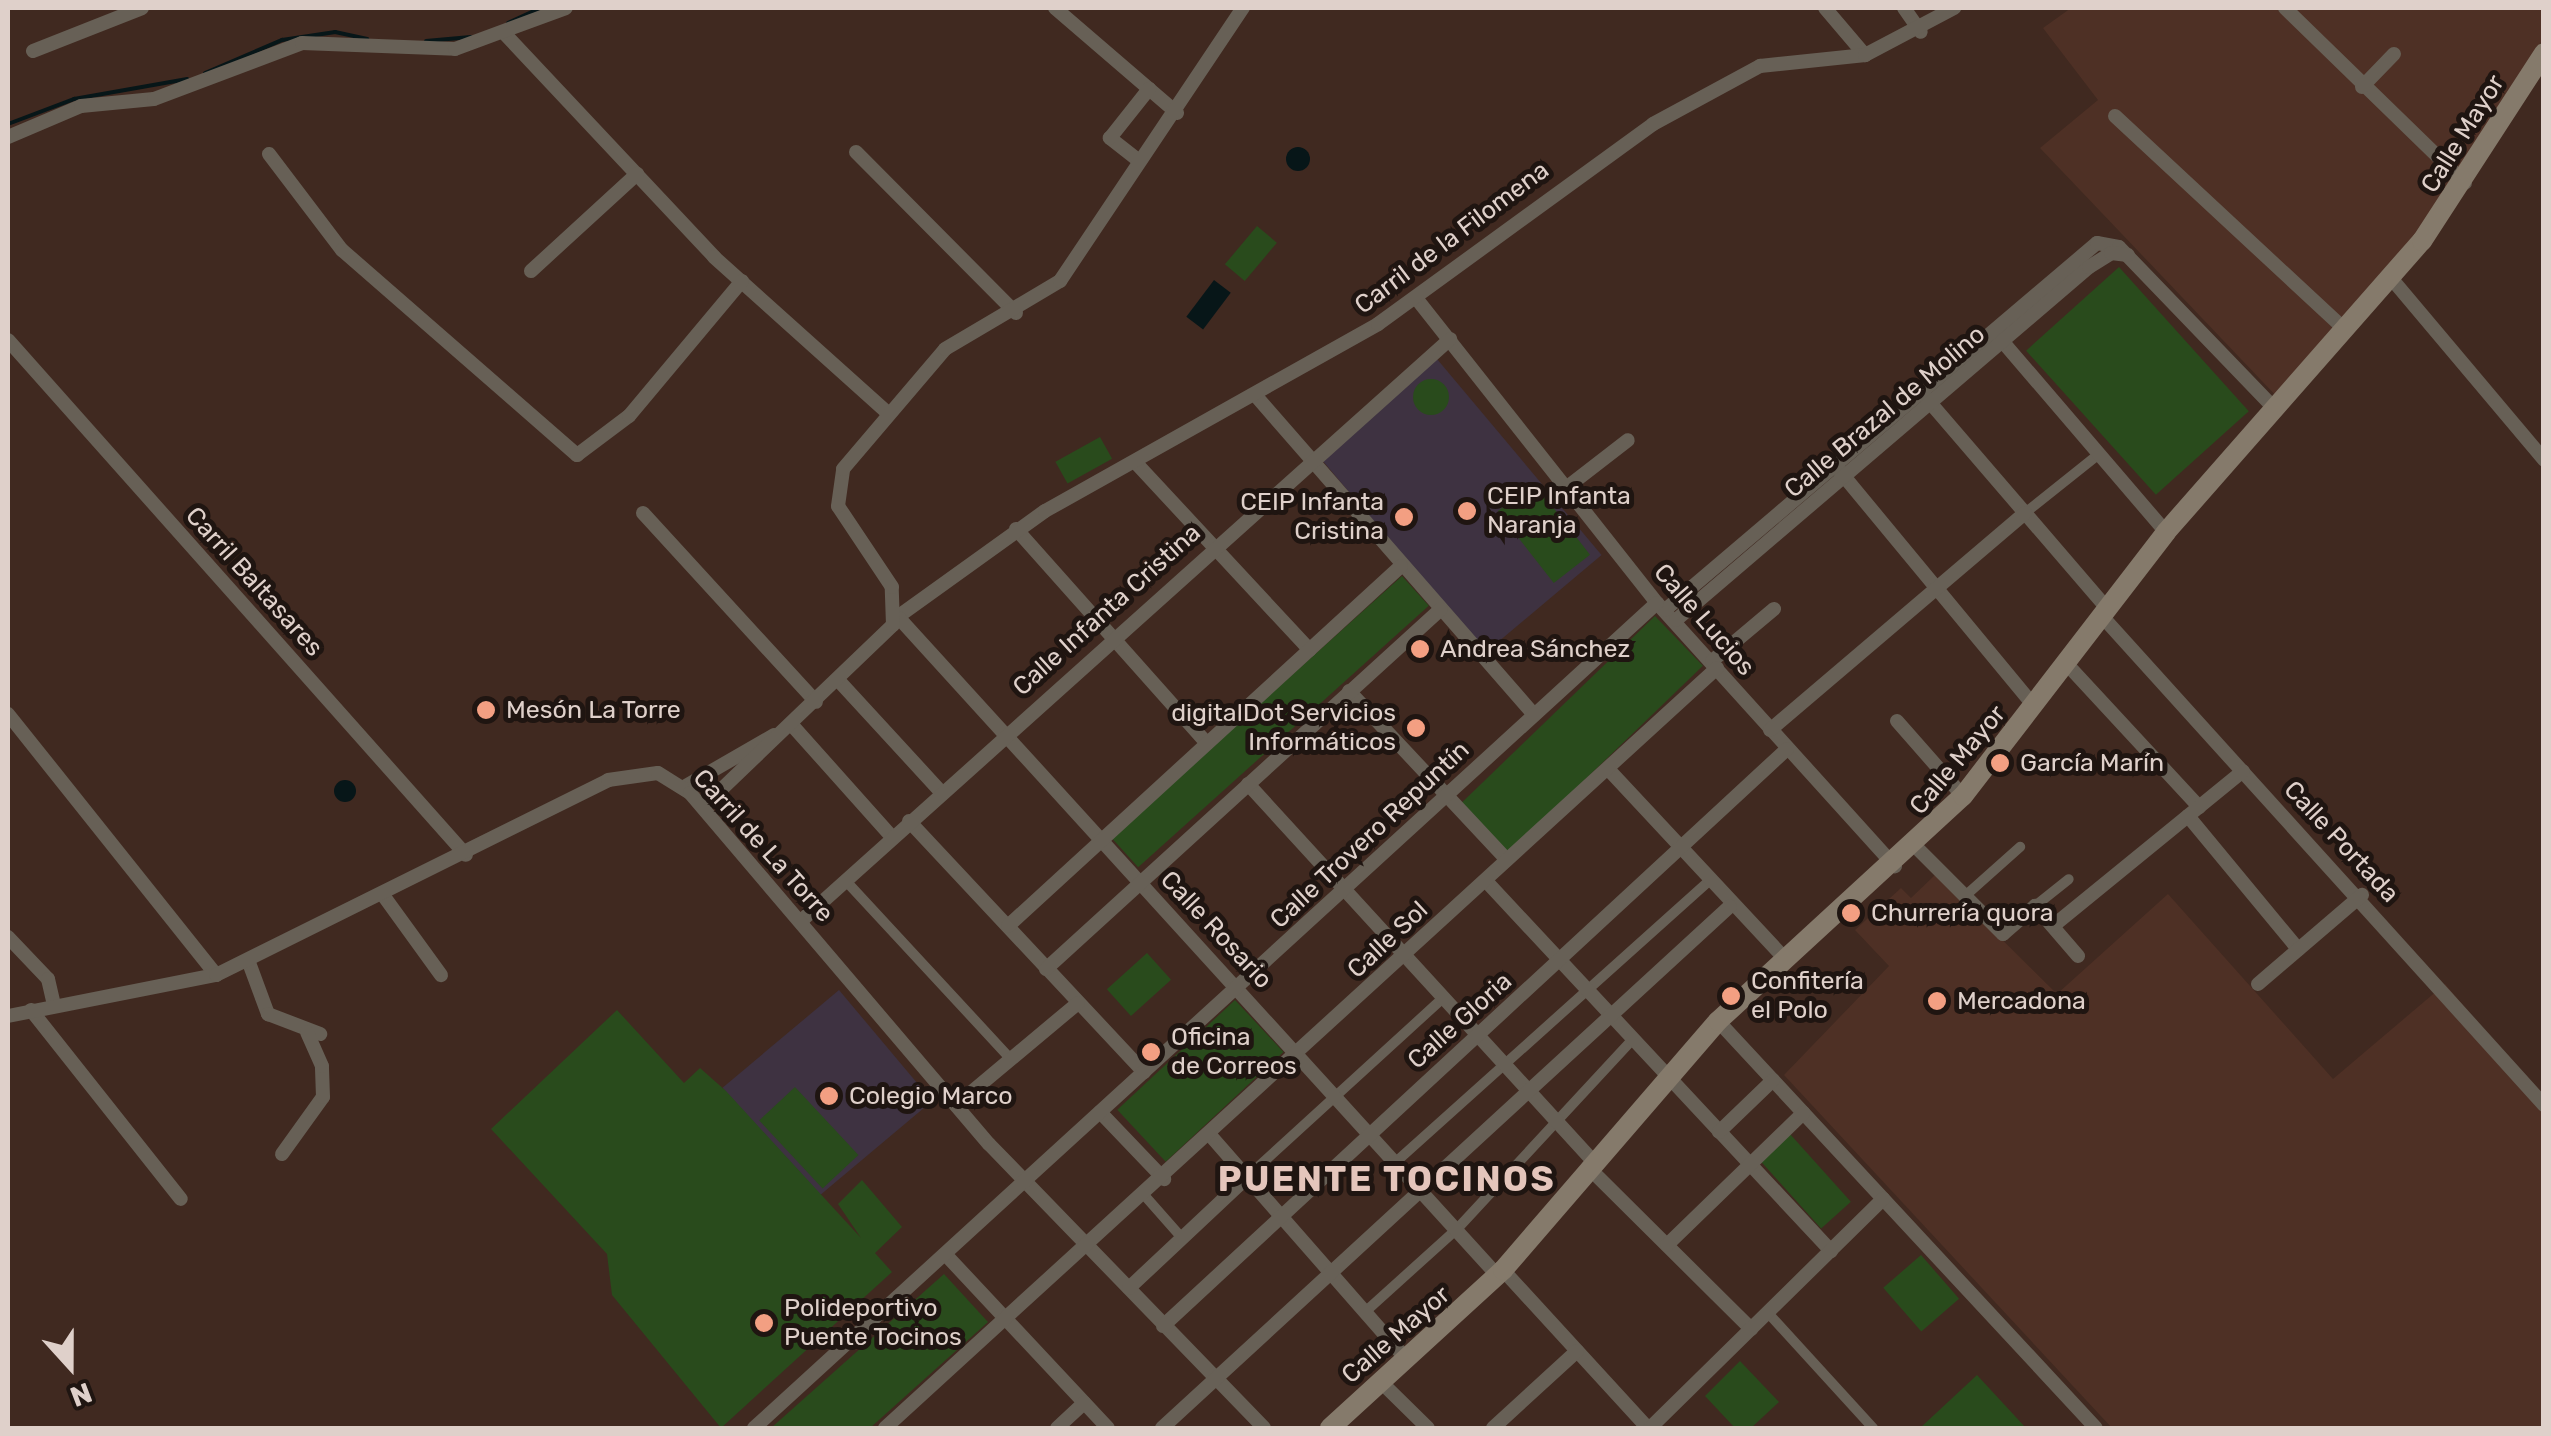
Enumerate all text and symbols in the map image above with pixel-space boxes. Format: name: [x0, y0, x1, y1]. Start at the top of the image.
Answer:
street label: Calle Mayor: [2415, 70, 2511, 198]
street label: Carril de la Filomena: [1349, 155, 1555, 321]
street label: Calle Brazal de Molino: [1779, 319, 1991, 505]
place label: CEIP Infanta Naranja: [1487, 482, 1631, 541]
place label: CEIP Infanta Cristina: [1240, 488, 1384, 547]
marker: CEIP Infanta Naranja: [1456, 500, 1478, 522]
street label: Carril Baltasares: [179, 501, 329, 663]
marker: CEIP Infanta Cristina: [1393, 506, 1415, 528]
street label: Calle Infanta Cristina: [1007, 518, 1207, 702]
street label: Calle Lucios: [1647, 558, 1761, 682]
place label: Andrea Sánchez: [1440, 634, 1630, 664]
marker: Andrea Sánchez: [1409, 638, 1431, 660]
place label: Mesón La Torre: [506, 695, 681, 725]
marker: Mesón La Torre: [475, 699, 497, 721]
place label: digitalDot Servicios Informáticos: [1171, 699, 1396, 758]
street label: Calle Mayor: [1904, 699, 2012, 821]
marker: digitalDot Servicios Informáticos: [1405, 717, 1427, 739]
street label: Calle Trovero Repuntín: [1264, 735, 1476, 935]
place label: García Marín: [2020, 748, 2164, 778]
marker: García Marín: [1989, 752, 2011, 774]
street label: Carril de La Torre: [686, 763, 840, 929]
street label: Calle Portada: [2277, 775, 2405, 909]
street label: Calle Rosario: [1154, 865, 1278, 995]
street label: Calle Sol: [1342, 895, 1434, 985]
place label: Churrería quora: [1871, 898, 2054, 928]
marker: Churrería quora: [1840, 902, 1862, 924]
street label: Calle Gloria: [1402, 967, 1518, 1075]
place label: Confitería el Polo: [1751, 967, 1864, 1026]
marker: Confitería el Polo: [1720, 985, 1742, 1007]
place label: Mercadona: [1957, 986, 2086, 1016]
marker: Mercadona: [1926, 990, 1948, 1012]
place label: Oficina de Correos: [1171, 1023, 1297, 1082]
marker: Oficina de Correos: [1140, 1041, 1162, 1063]
place label: Colegio Marco: [849, 1081, 1013, 1111]
marker: Colegio Marco: [818, 1085, 840, 1107]
district label: PUENTE TOCINOS: [1217, 1158, 1557, 1200]
street label: Calle Mayor: [1336, 1280, 1456, 1390]
place label: Polideportivo Puente Tocinos: [784, 1294, 962, 1353]
marker: Polideportivo Puente Tocinos: [753, 1312, 775, 1334]
north arrow: [20, 1316, 120, 1416]
text: N: [66, 1375, 96, 1413]

